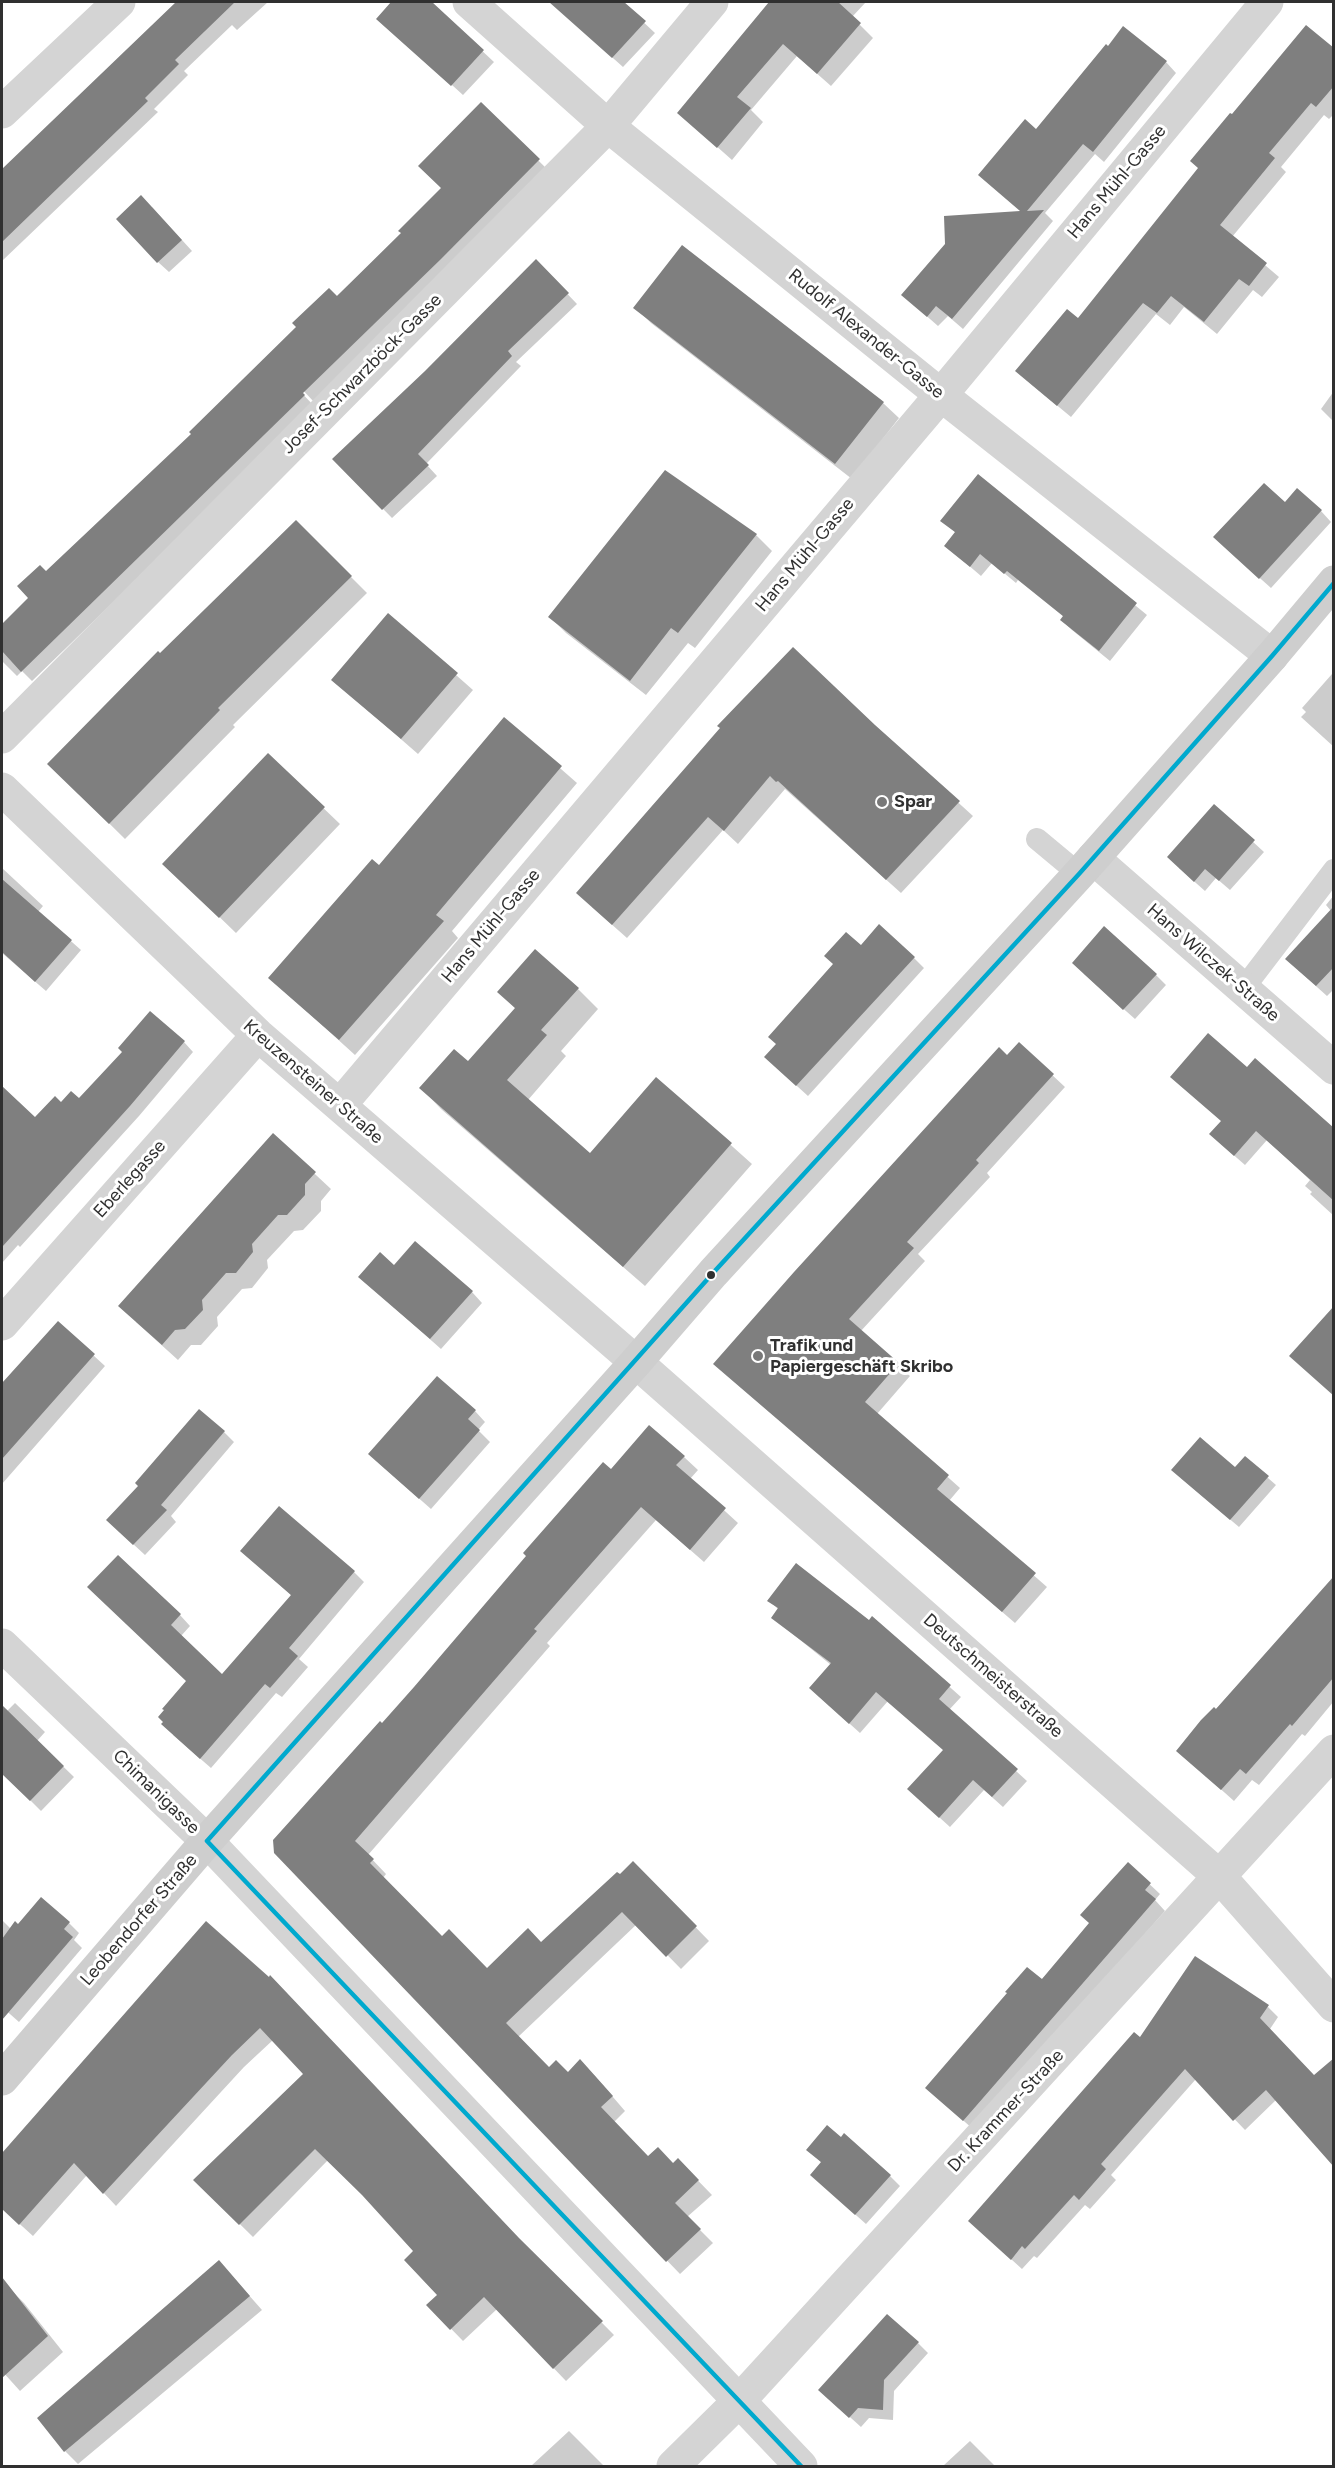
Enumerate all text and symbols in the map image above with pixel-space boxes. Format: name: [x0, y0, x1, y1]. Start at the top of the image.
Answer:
street label: Hans Mühl-Gasse: [1063, 121, 1171, 243]
street label: Rudolf Alexander-Gasse: [784, 264, 948, 404]
street label: Josef-Schwarzböck-Gasse: [278, 290, 446, 458]
street label: Hans Mühl-Gasse: [751, 494, 859, 616]
place label: Spar: [894, 791, 932, 813]
marker: Spar: [875, 795, 889, 809]
street label: Hans Mühl-Gasse: [437, 865, 545, 987]
street label: Hans Wilczek-Straße: [1142, 900, 1284, 1026]
street label: Kreuzensteiner Straße: [239, 1015, 387, 1149]
street label: Eberlegasse: [89, 1136, 171, 1222]
unlabelled marker: [705, 1269, 717, 1281]
place label: Trafik und Papiergeschäft Skribo: [770, 1335, 953, 1378]
marker: Trafik und Papiergeschäft Skribo: [751, 1349, 765, 1363]
street label: Deutschmeisterstraße: [919, 1609, 1067, 1743]
street label: Chimanigasse: [108, 1745, 204, 1839]
street label: Leobendorfer Straße: [76, 1850, 202, 1990]
street label: Dr. Krammer-Straße: [944, 2045, 1068, 2177]

